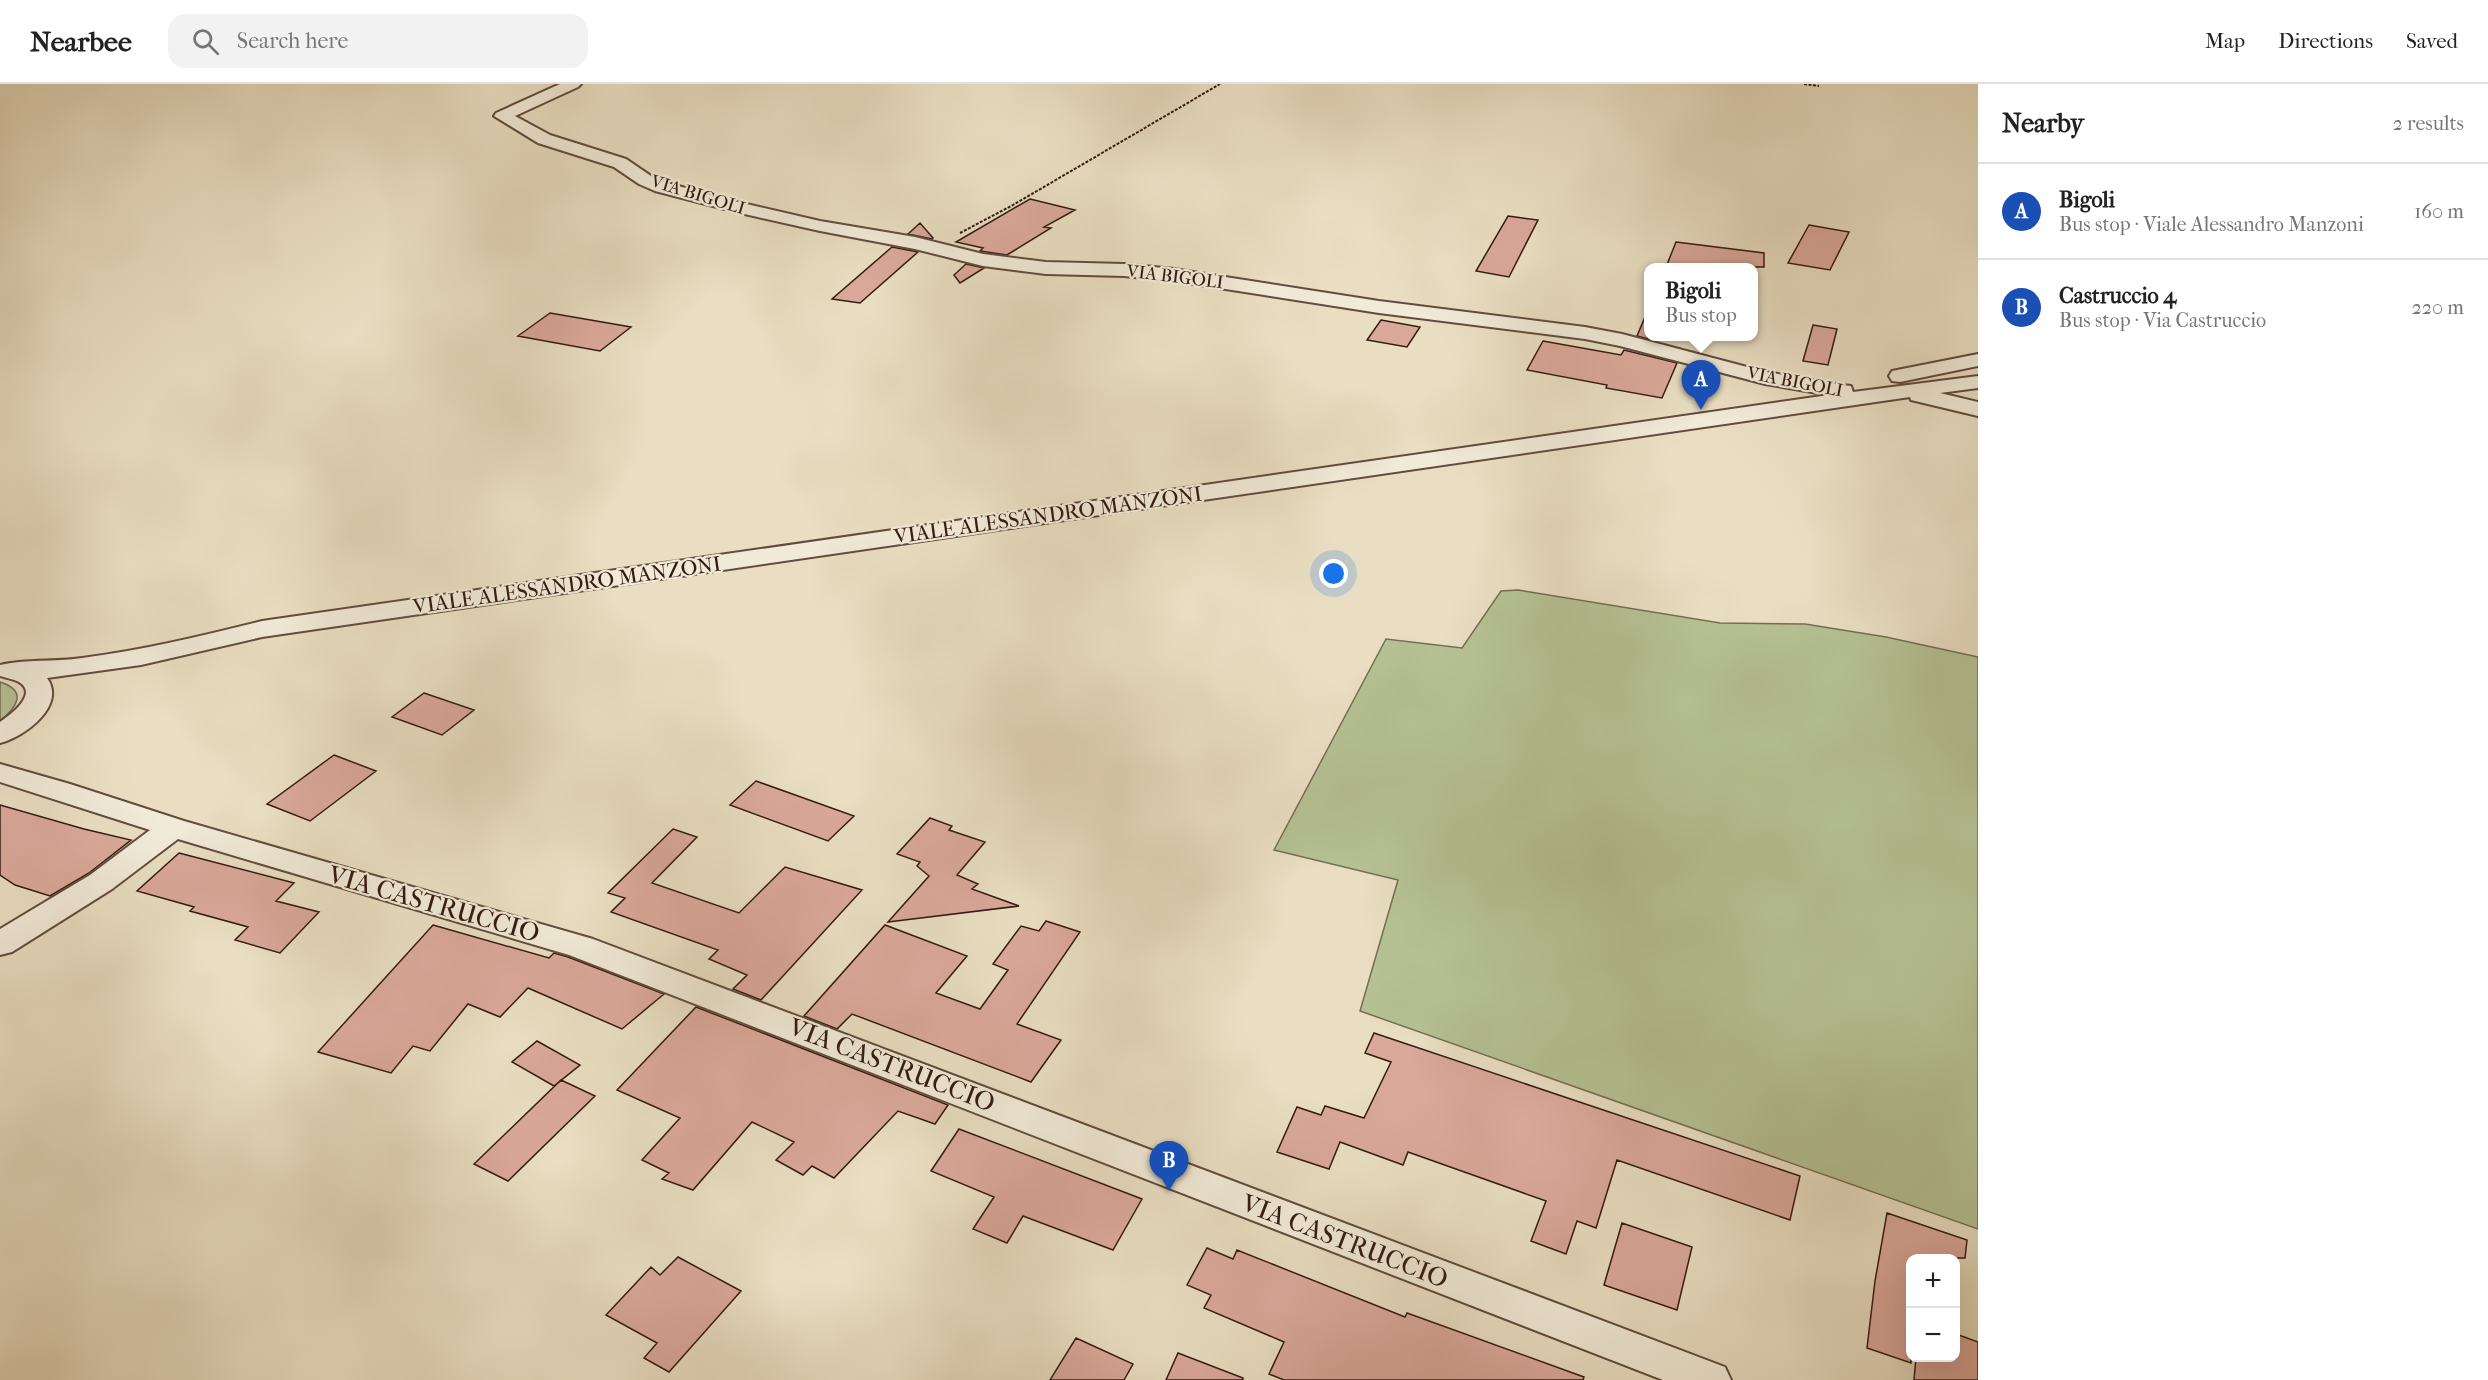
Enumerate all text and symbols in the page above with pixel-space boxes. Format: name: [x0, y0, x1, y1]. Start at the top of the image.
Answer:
search box: [168, 14, 588, 68]
text: Nearbee: [30, 25, 132, 58]
icon: search: [189, 25, 222, 58]
text: Search here: [237, 28, 348, 54]
text: Map: [2205, 29, 2245, 53]
text: Directions: [2278, 29, 2373, 53]
text: Saved: [2406, 29, 2458, 53]
text: Nearby: [2002, 108, 2084, 139]
text: 2 results: [2393, 112, 2464, 135]
street label: VIA BIGOLI: [647, 170, 748, 219]
text: Bigoli: [2059, 187, 2115, 213]
text: A: [2015, 200, 2028, 223]
text: 160 m: [2414, 200, 2464, 223]
text: Bus stop · Viale Alessandro Manzoni: [2059, 213, 2364, 236]
street label: VIA BIGOLI: [1124, 261, 1225, 293]
popup: [1644, 263, 1758, 341]
text: Bigoli: [1665, 278, 1721, 304]
text: Castruccio 4: [2059, 283, 2176, 309]
text: B: [2015, 296, 2028, 319]
text: 220 m: [2411, 296, 2464, 319]
text: Bus stop: [1665, 304, 1737, 327]
text: Bus stop · Via Castruccio: [2059, 309, 2266, 332]
pin: A: [1682, 360, 1720, 410]
street label: VIA BIGOLI: [1744, 362, 1845, 402]
street label: VIALE ALESSANDRO MANZONI: [891, 481, 1204, 549]
street label: VIALE ALESSANDRO MANZONI: [410, 551, 723, 619]
your location: [1319, 559, 1348, 588]
street label: VIA CASTRUCCIO: [324, 859, 543, 949]
street label: VIA CASTRUCCIO: [784, 1011, 999, 1119]
pin: B: [1150, 1142, 1188, 1191]
street label: VIA CASTRUCCIO: [1237, 1187, 1452, 1295]
map controls: [1906, 1254, 1960, 1362]
button: +: [1906, 1254, 1960, 1308]
button: −: [1906, 1308, 1960, 1362]

